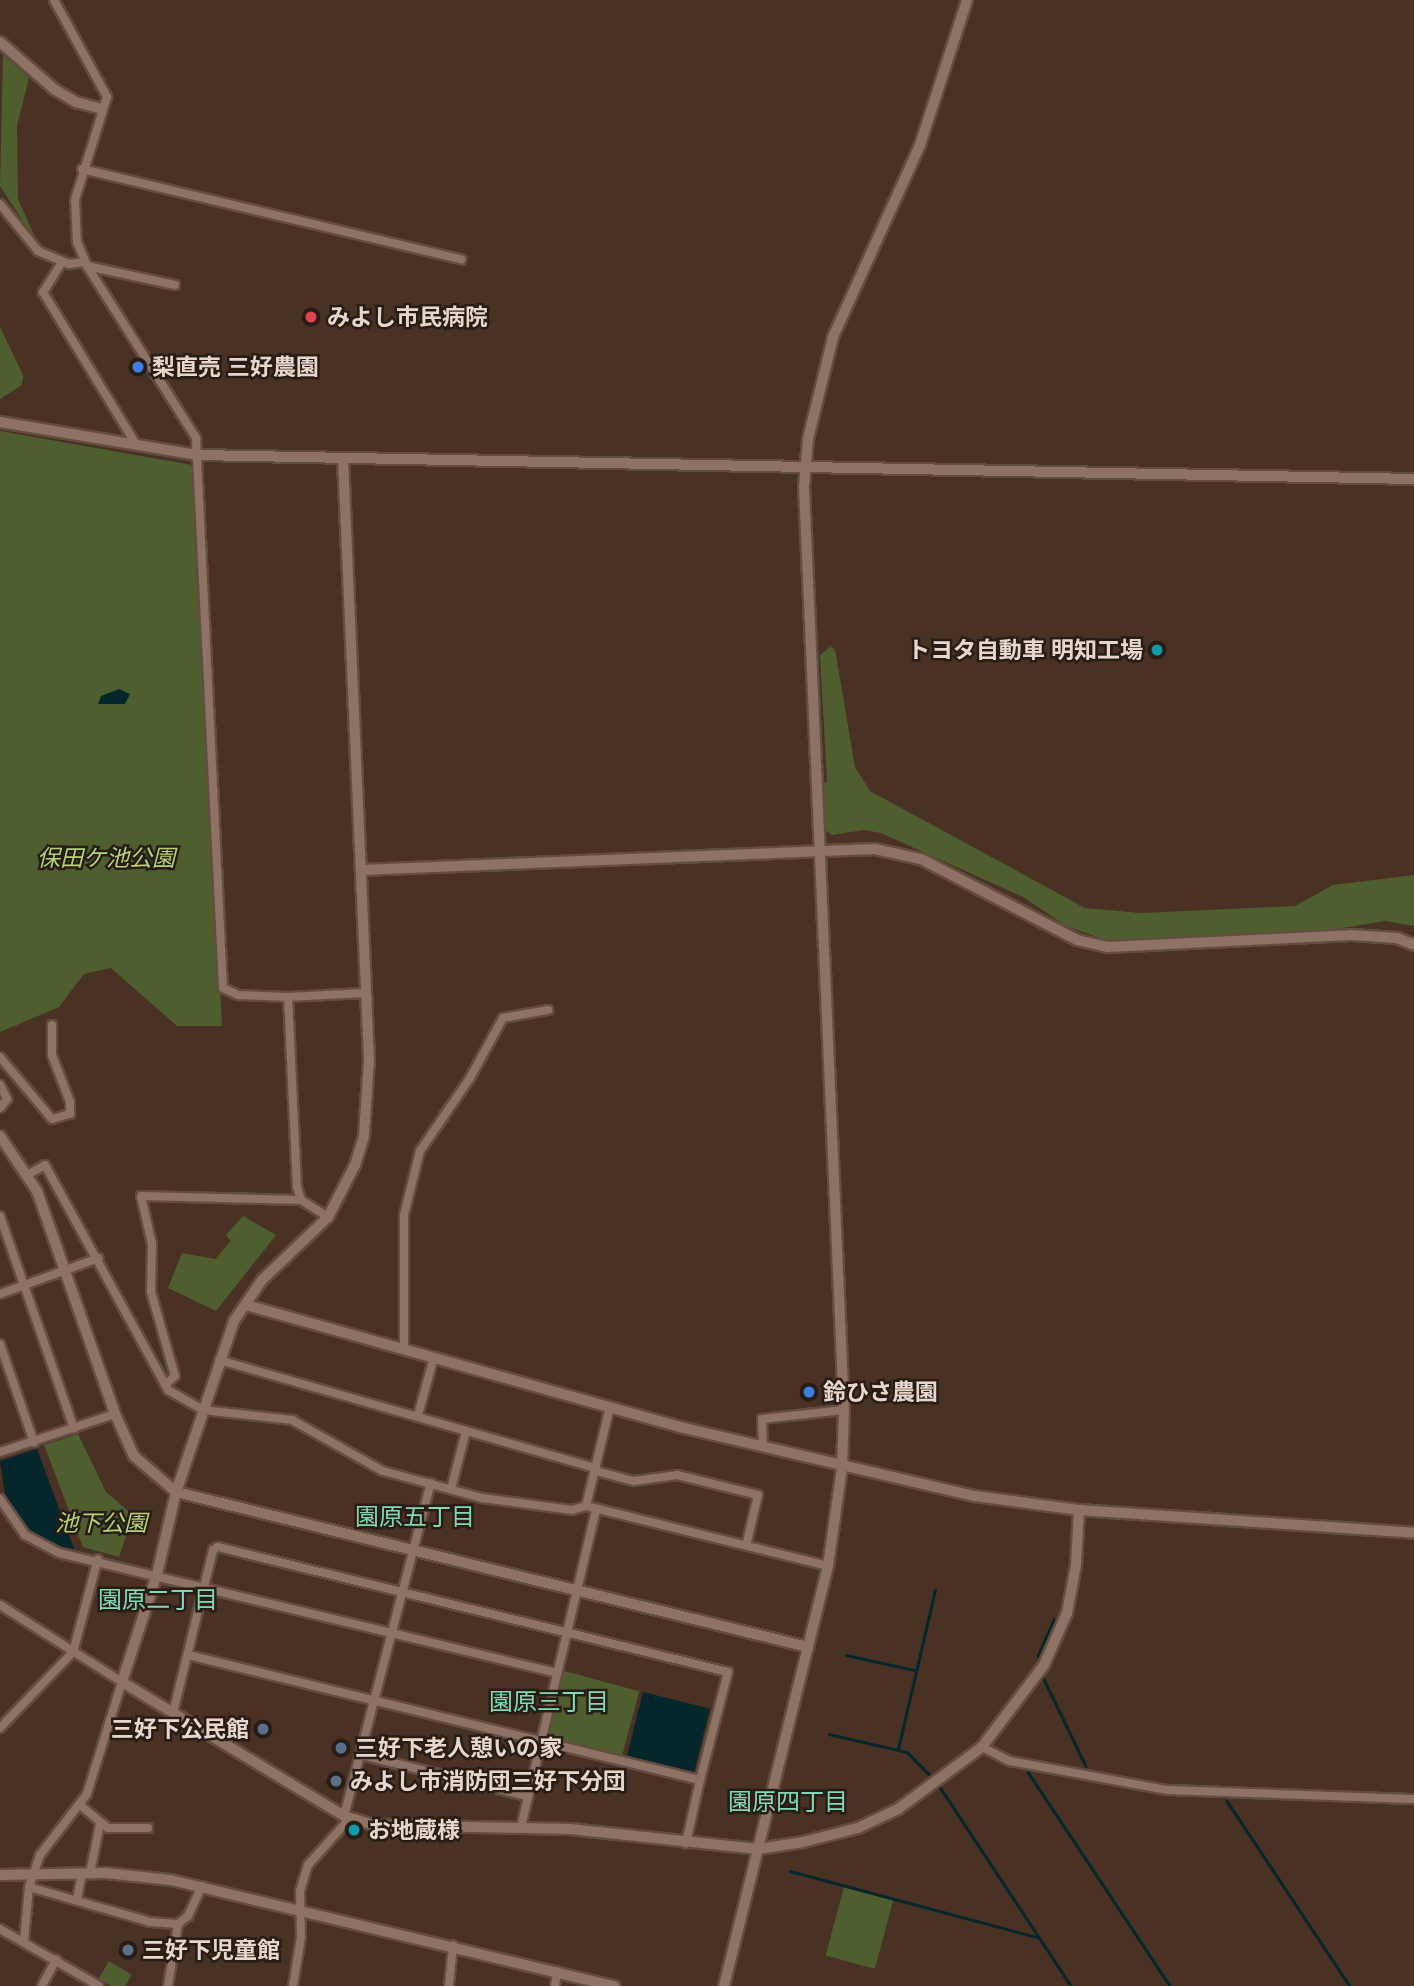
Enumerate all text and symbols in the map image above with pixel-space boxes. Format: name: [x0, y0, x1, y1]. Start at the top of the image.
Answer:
place label: みよし市民病院: [327, 303, 488, 331]
marker: みよし市民病院: [301, 307, 321, 327]
place label: 梨直売 三好農園: [152, 353, 319, 381]
marker: 梨直売 三好農園: [130, 359, 146, 375]
place label: トヨタ自動車 明知工場: [907, 636, 1143, 664]
marker: トヨタ自動車 明知工場: [1149, 642, 1165, 658]
park label: 保田ケ池公園: [37, 844, 175, 872]
place label: 鈴ひさ農園: [823, 1378, 938, 1406]
marker: 鈴ひさ農園: [801, 1384, 817, 1400]
district label: 園原五丁目: [355, 1503, 475, 1531]
park label: 池下公園: [55, 1509, 147, 1537]
district label: 園原二丁目: [98, 1586, 218, 1614]
district label: 園原三丁目: [489, 1688, 609, 1716]
place label: 三好下公民館: [111, 1715, 249, 1743]
marker: 三好下公民館: [255, 1721, 271, 1737]
place label: 三好下老人憩いの家: [355, 1734, 562, 1762]
marker: 三好下老人憩いの家: [333, 1740, 349, 1756]
place label: みよし市消防団三好下分団: [350, 1767, 626, 1795]
marker: みよし市消防団三好下分団: [328, 1773, 344, 1789]
district label: 園原四丁目: [728, 1788, 848, 1816]
place label: お地蔵様: [368, 1816, 460, 1844]
marker: お地蔵様: [346, 1822, 362, 1838]
place label: 三好下児童館: [142, 1936, 280, 1964]
marker: 三好下児童館: [120, 1942, 136, 1958]

